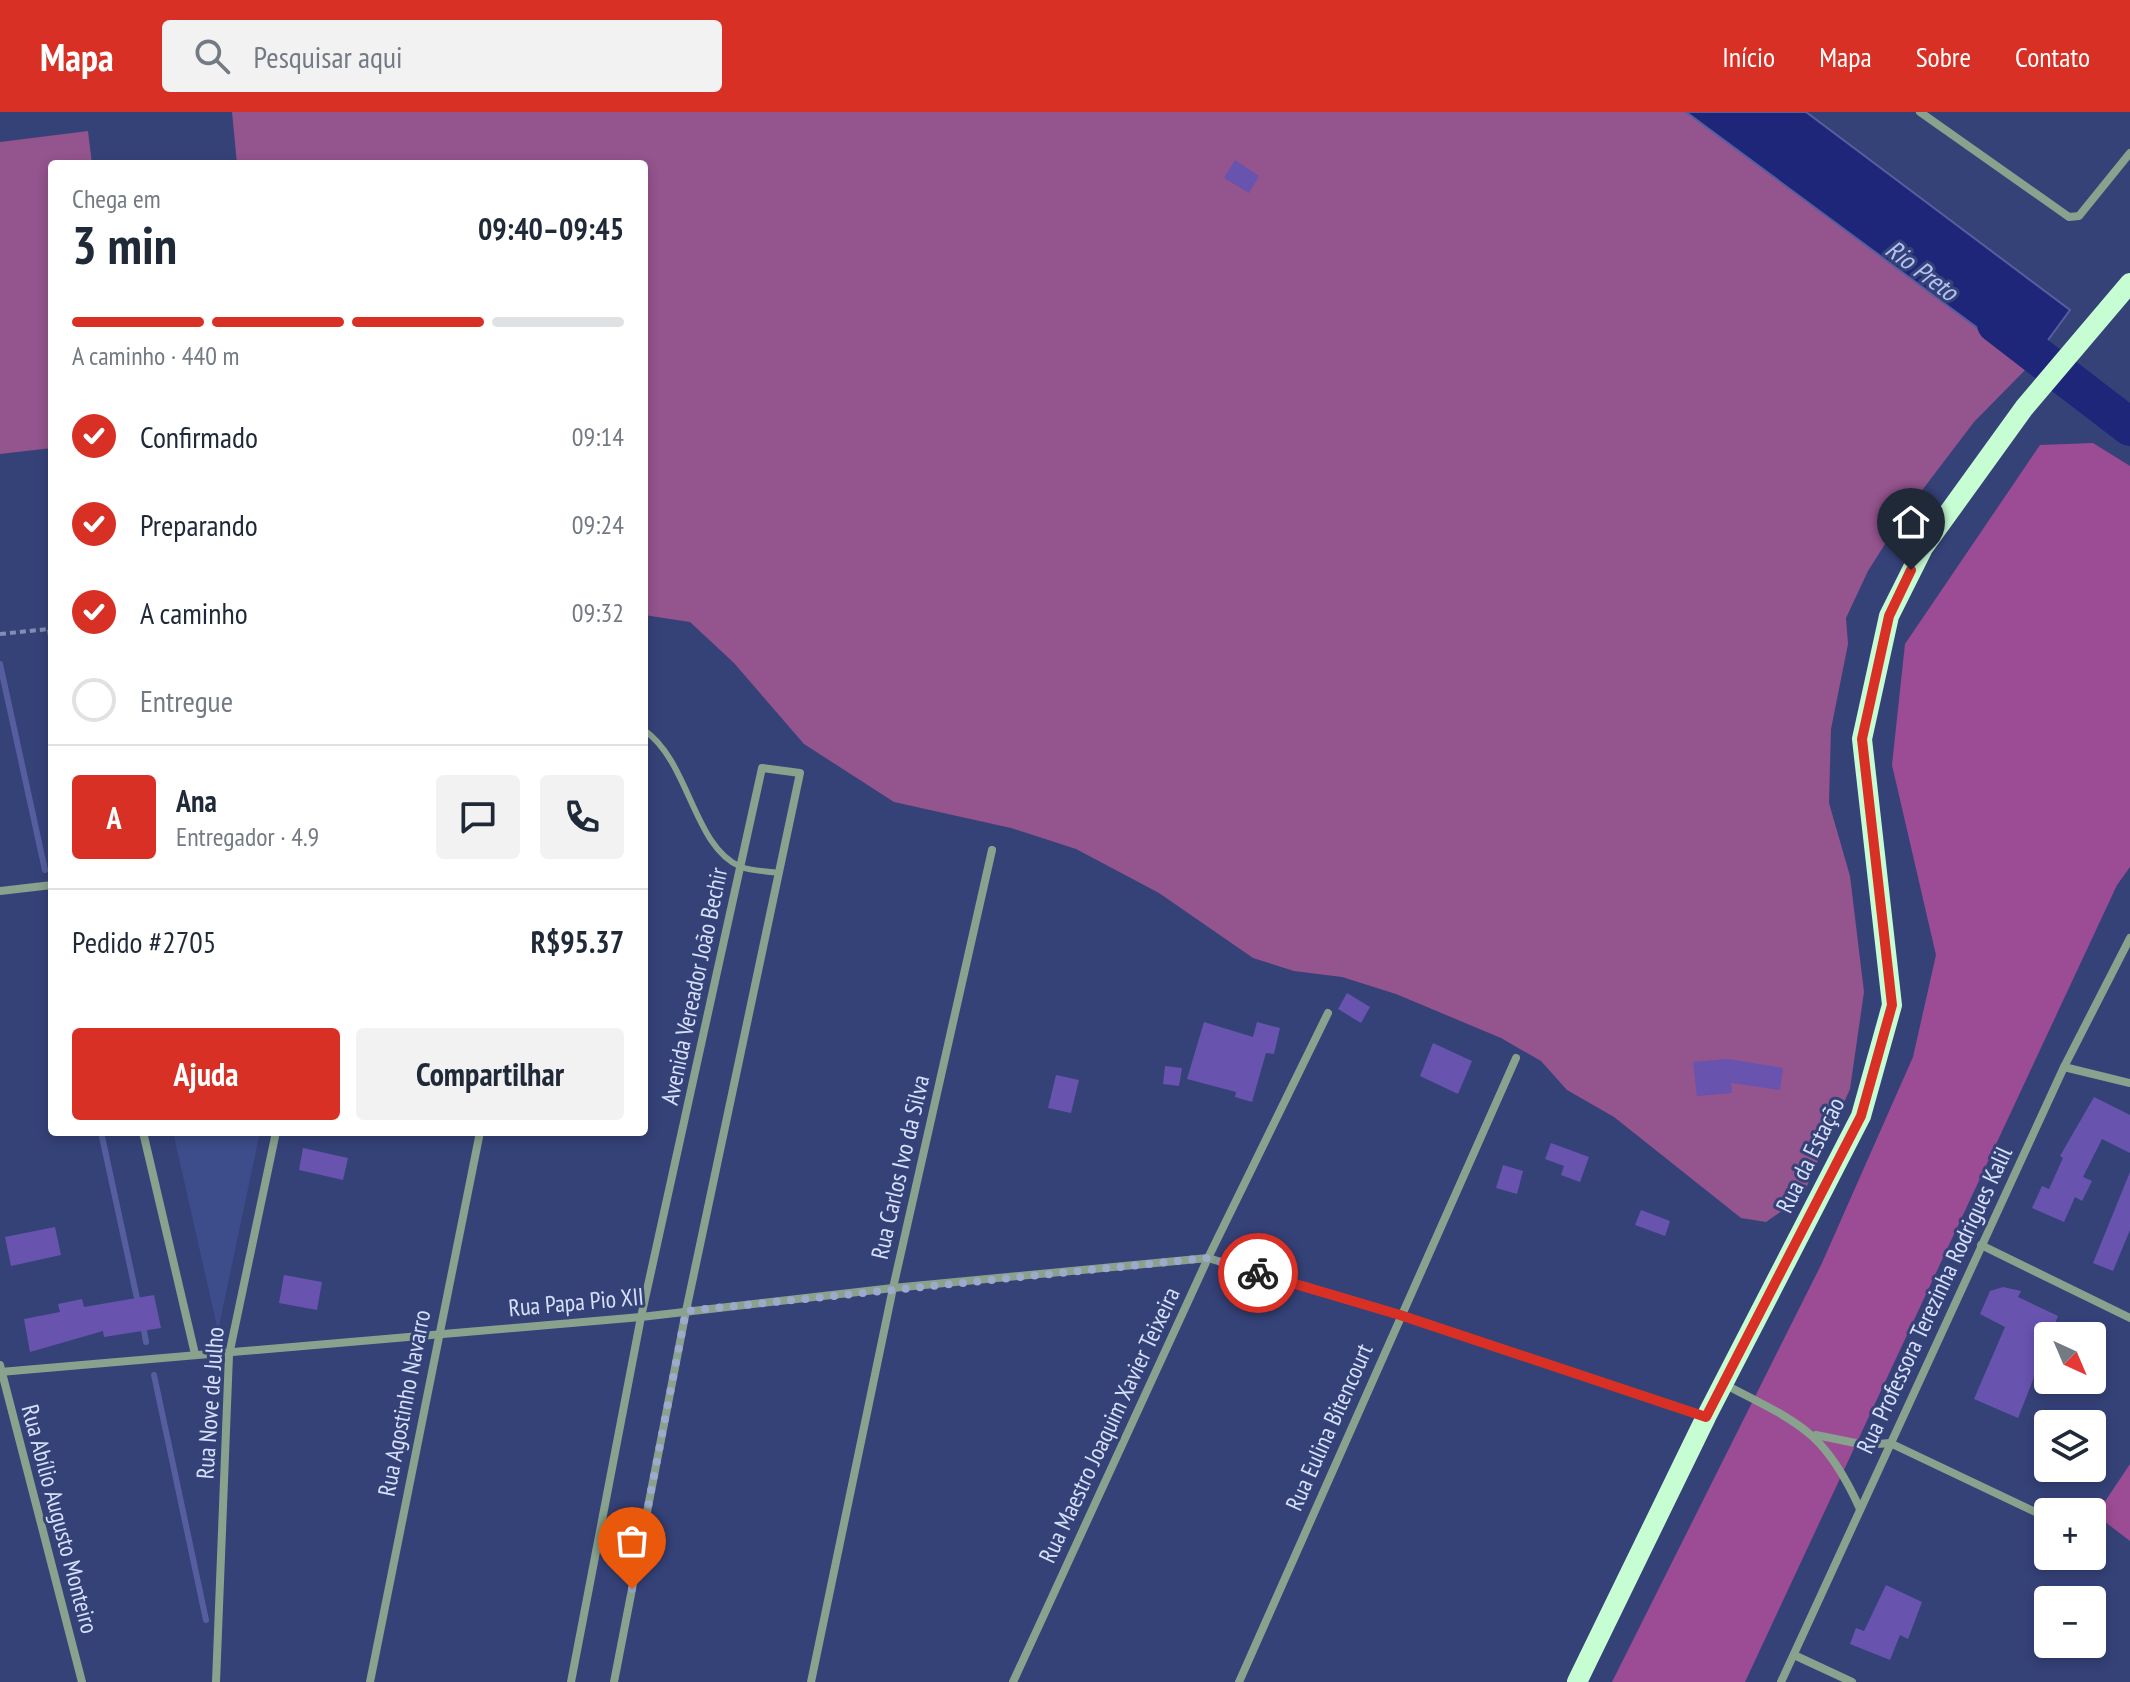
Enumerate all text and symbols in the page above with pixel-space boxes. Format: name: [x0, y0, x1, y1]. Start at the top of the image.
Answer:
search box: [162, 20, 722, 92]
text: Mapa: [40, 32, 114, 81]
icon: search: [190, 34, 234, 78]
text: Pesquisar aqui: [254, 37, 403, 76]
text: Início: [1722, 38, 1775, 75]
text: Mapa: [1819, 38, 1872, 75]
text: Sobre: [1916, 38, 1971, 75]
text: Contato: [2015, 38, 2090, 75]
text: Chega em: [72, 182, 161, 215]
text: 09:40–09:45: [478, 209, 624, 248]
text: 3 min: [72, 211, 177, 278]
water label: Rio Preto: [1879, 232, 1966, 309]
text: A caminho · 440 m: [72, 339, 239, 372]
icon: check: [72, 414, 116, 458]
text: Confirmado: [140, 417, 258, 456]
text: 09:14: [572, 420, 624, 453]
pin: [1877, 488, 1945, 570]
icon: home: [1889, 500, 1933, 544]
icon: check: [72, 502, 116, 546]
text: Preparando: [140, 505, 258, 544]
text: 09:24: [572, 508, 624, 541]
icon: check: [72, 590, 116, 634]
text: A caminho: [140, 593, 248, 632]
text: 09:32: [572, 596, 624, 629]
text: Entregue: [140, 681, 233, 720]
button: chat: [436, 775, 520, 859]
button: phone: [540, 775, 624, 859]
text: Ana: [176, 781, 217, 820]
text: A: [106, 798, 122, 837]
text: Entregador · 4.9: [176, 820, 319, 853]
street label: Avenida Vereador João Bechir: [654, 864, 734, 1107]
text: Pedido #2705: [72, 922, 216, 961]
text: R$95.37: [531, 922, 624, 961]
button: Ajuda: [72, 1028, 340, 1120]
button: Compartilhar: [356, 1028, 624, 1120]
street label: Rua Carlos Ivo da Silva: [864, 1072, 936, 1262]
street label: Rua da Estação: [1769, 1092, 1851, 1218]
street label: Rua Professora Terezinha Rodrigues Kalil: [1849, 1141, 2019, 1458]
courier: [1218, 1233, 1298, 1313]
icon: bike: [1236, 1251, 1280, 1295]
street label: Rua Papa Pio XII: [507, 1281, 645, 1323]
street label: Rua Maestro Joaquim Xavier Teixeira: [1031, 1282, 1187, 1568]
street label: Rua Agostinho Navarro: [371, 1307, 437, 1499]
north arrow: [2034, 1322, 2106, 1394]
map controls: [2034, 1322, 2106, 1658]
street label: Rua Nove de Julho: [189, 1326, 231, 1480]
street label: Rua Eulina Bitencourt: [1278, 1338, 1380, 1515]
street label: Rua Abílio Augusto Monteiro: [15, 1401, 105, 1637]
button: layers: [2034, 1410, 2106, 1482]
button: +: [2034, 1498, 2106, 1570]
pin: [598, 1507, 666, 1589]
icon: bag: [610, 1519, 654, 1563]
button: −: [2034, 1586, 2106, 1658]

